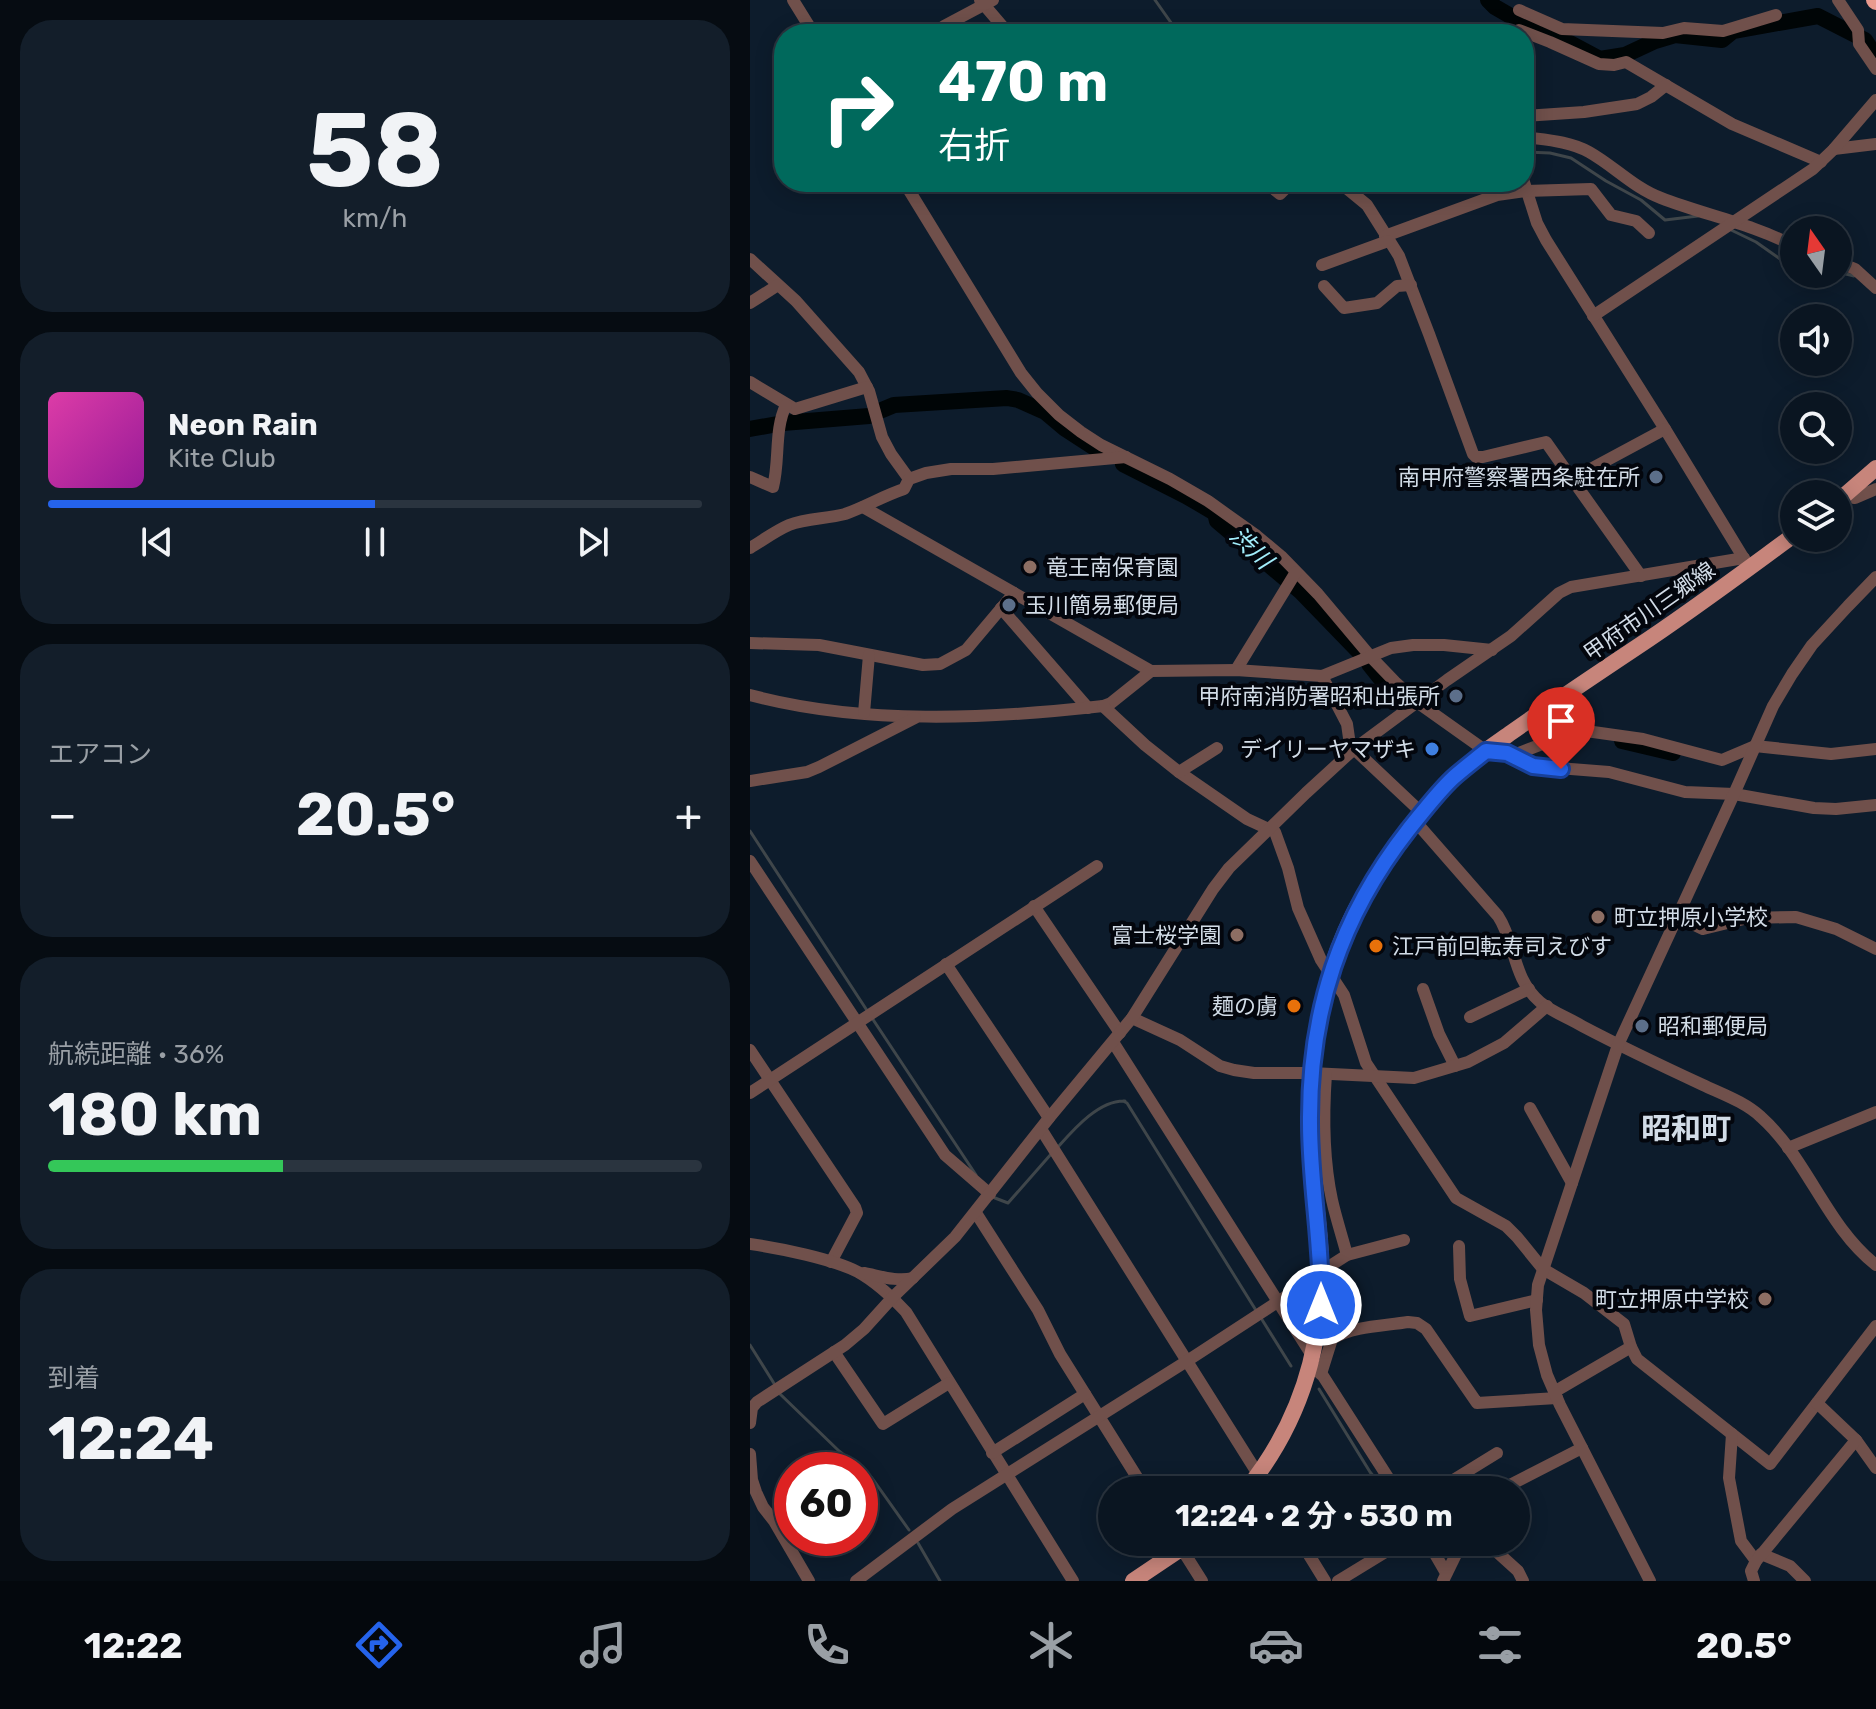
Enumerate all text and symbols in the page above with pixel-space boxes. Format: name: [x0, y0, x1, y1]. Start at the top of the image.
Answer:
text: 470 m: [938, 49, 1108, 115]
icon: right: [806, 56, 910, 160]
text: 58: [306, 89, 444, 212]
text: 右折: [938, 124, 1010, 167]
text: km/h: [343, 203, 407, 234]
north arrow: [1780, 216, 1852, 288]
map controls: [1780, 216, 1852, 552]
button: sound: [1780, 304, 1852, 376]
button: search: [1780, 392, 1852, 464]
text: Neon Rain: [168, 407, 318, 443]
text: Kite Club: [168, 443, 276, 474]
place label: 南甲府警察署西条駐在所: [1398, 464, 1640, 491]
marker: 南甲府警察署西条駐在所: [1647, 468, 1665, 486]
button: layers: [1780, 480, 1852, 552]
icon: previous: [135, 520, 179, 564]
icon: pause: [353, 520, 397, 564]
icon: next: [571, 520, 615, 564]
water label: 渋川: [1224, 521, 1280, 577]
place label: 竜王南保育園: [1046, 554, 1178, 581]
street label: 甲府市川三郷線: [1578, 556, 1720, 667]
marker: 竜王南保育園: [1021, 558, 1039, 576]
place label: 玉川簡易郵便局: [1025, 592, 1179, 619]
marker: 玉川簡易郵便局: [1000, 596, 1018, 614]
place label: 甲府南消防署昭和出張所: [1198, 683, 1440, 710]
marker: 甲府南消防署昭和出張所: [1447, 687, 1465, 705]
pin: [1527, 687, 1595, 769]
icon: arrive: [1539, 699, 1583, 743]
place label: デイリーヤマザキ: [1240, 736, 1416, 763]
text: エアコン: [48, 739, 152, 770]
marker: デイリーヤマザキ: [1423, 740, 1441, 758]
text: 20.5°: [296, 779, 456, 850]
text: −: [48, 789, 77, 841]
text: +: [675, 789, 702, 841]
place label: 町立押原小学校: [1614, 904, 1768, 931]
marker: 町立押原小学校: [1589, 908, 1607, 926]
place label: 富士桜学園: [1111, 922, 1221, 949]
marker: 富士桜学園: [1228, 926, 1246, 944]
place label: 江戸前回転寿司えびす: [1392, 933, 1612, 960]
marker: 江戸前回転寿司えびす: [1367, 937, 1385, 955]
place label: 麺の虜: [1212, 993, 1278, 1020]
marker: 麺の虜: [1285, 997, 1303, 1015]
place label: 昭和郵便局: [1658, 1013, 1768, 1040]
marker: 昭和郵便局: [1633, 1017, 1651, 1035]
text: 航続距離 · 36%: [48, 1039, 224, 1070]
text: 180 km: [48, 1079, 262, 1150]
district label: 昭和町: [1641, 1111, 1731, 1147]
position arrow: [1279, 1263, 1363, 1347]
place label: 町立押原中学校: [1595, 1286, 1749, 1313]
marker: 町立押原中学校: [1756, 1290, 1774, 1308]
text: 到着: [48, 1363, 100, 1394]
text: 12:24: [48, 1403, 214, 1474]
speed limit sign: 60: [774, 1452, 878, 1556]
text: 12:24 · 2 分 · 530 m: [1175, 1498, 1453, 1534]
icon: directions: [351, 1617, 407, 1673]
icon: music: [575, 1617, 631, 1673]
icon: phone: [799, 1617, 855, 1673]
icon: climate: [1023, 1617, 1079, 1673]
icon: car: [1248, 1617, 1304, 1673]
icon: filters: [1472, 1617, 1528, 1673]
text: 12:22: [84, 1624, 183, 1667]
text: 20.5°: [1696, 1624, 1792, 1667]

